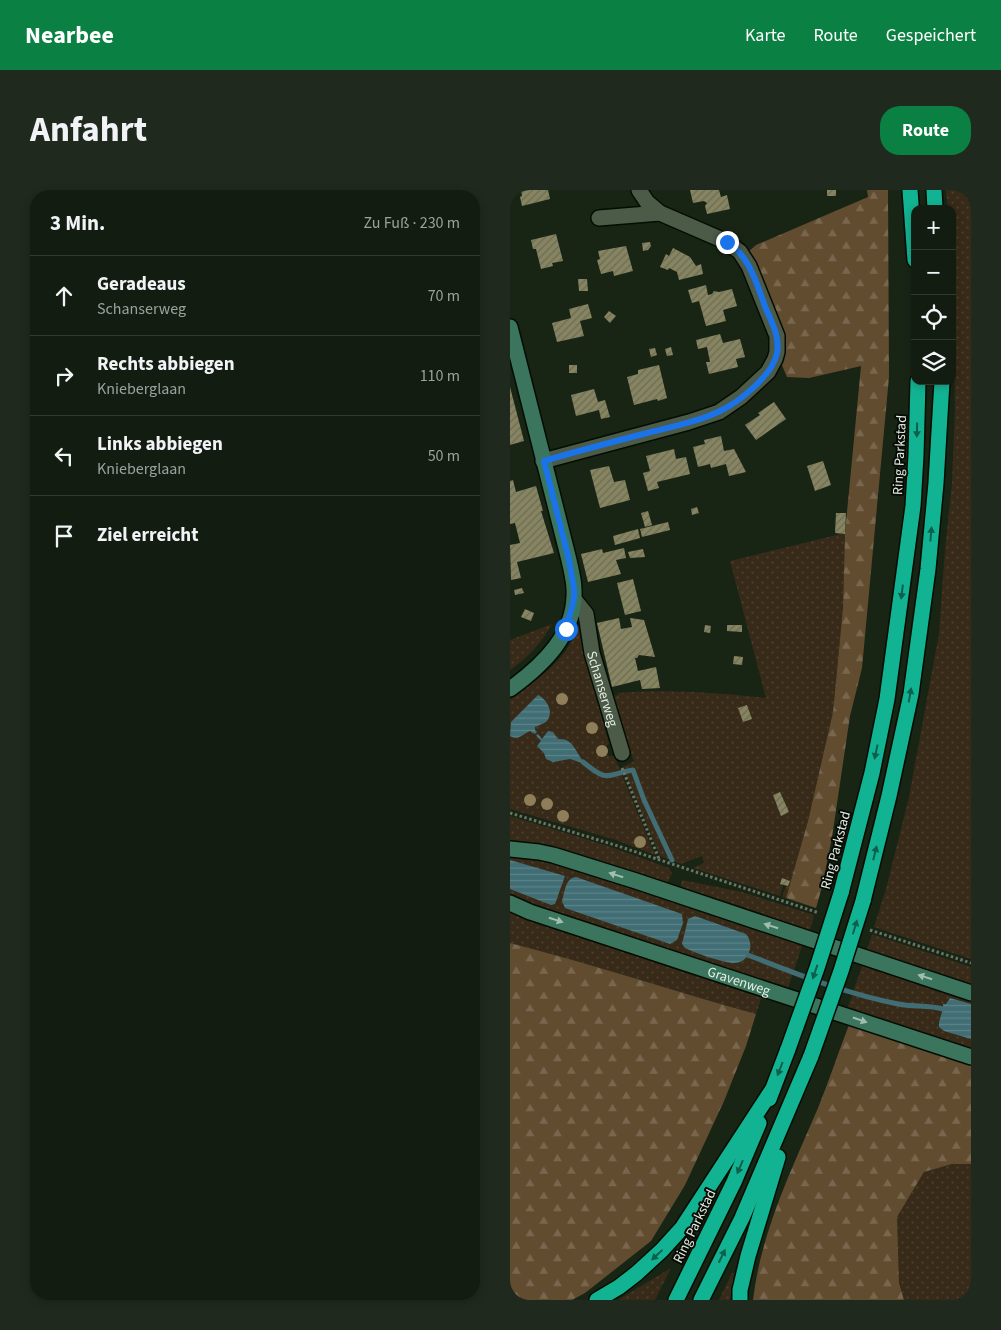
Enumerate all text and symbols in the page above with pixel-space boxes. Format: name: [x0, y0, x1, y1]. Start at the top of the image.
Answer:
text: Nearbee: [25, 18, 114, 53]
text: Karte: [745, 23, 785, 48]
text: Route: [813, 23, 858, 48]
text: Gespeichert: [886, 23, 976, 48]
text: Anfahrt: [30, 105, 147, 155]
button: Route: [880, 106, 971, 155]
map controls: [911, 205, 956, 385]
button: +: [911, 205, 956, 250]
text: 3 Min.: [50, 208, 105, 238]
text: Zu Fuß · 230 m: [364, 212, 460, 234]
route end: [716, 231, 739, 254]
button: −: [911, 250, 956, 295]
text: Geradeaus: [97, 271, 186, 298]
icon: ahead: [50, 282, 78, 310]
text: 70 m: [428, 285, 460, 307]
button: locate: [911, 295, 956, 340]
text: Schanserweg: [97, 298, 186, 320]
button: layers: [911, 340, 956, 385]
text: Rechts abbiegen: [97, 351, 235, 378]
icon: right: [50, 362, 78, 390]
text: 110 m: [420, 365, 460, 387]
text: Knieberglaan: [97, 378, 186, 400]
street label: Ring Parkstad: [888, 415, 912, 495]
one-way arrow: [913, 422, 921, 438]
text: Links abbiegen: [97, 431, 223, 458]
icon: left: [50, 442, 78, 470]
text: 50 m: [428, 445, 460, 467]
text: Knieberglaan: [97, 458, 186, 480]
icon: arrive: [50, 522, 78, 550]
text: Ziel erreicht: [97, 522, 198, 549]
one-way arrow: [927, 525, 935, 541]
one-way arrow: [898, 584, 906, 600]
route start: [555, 618, 578, 641]
street label: Schanserweg: [581, 649, 623, 729]
one-way arrow: [907, 686, 915, 702]
one-way arrow: [872, 744, 880, 760]
street label: Ring Parkstad: [816, 809, 856, 891]
one-way arrow: [871, 846, 879, 861]
one-way arrow: [609, 871, 624, 878]
one-way arrow: [548, 917, 563, 925]
one-way arrow: [851, 919, 859, 934]
one-way arrow: [763, 922, 778, 929]
street label: Gravenweg: [705, 962, 773, 1001]
one-way arrow: [811, 965, 818, 980]
one-way arrow: [917, 973, 932, 981]
one-way arrow: [852, 1017, 867, 1025]
one-way arrow: [776, 1062, 783, 1077]
one-way arrow: [736, 1160, 744, 1175]
street label: Ring Parkstad: [668, 1186, 721, 1267]
one-way arrow: [651, 1249, 663, 1261]
one-way arrow: [718, 1249, 726, 1263]

